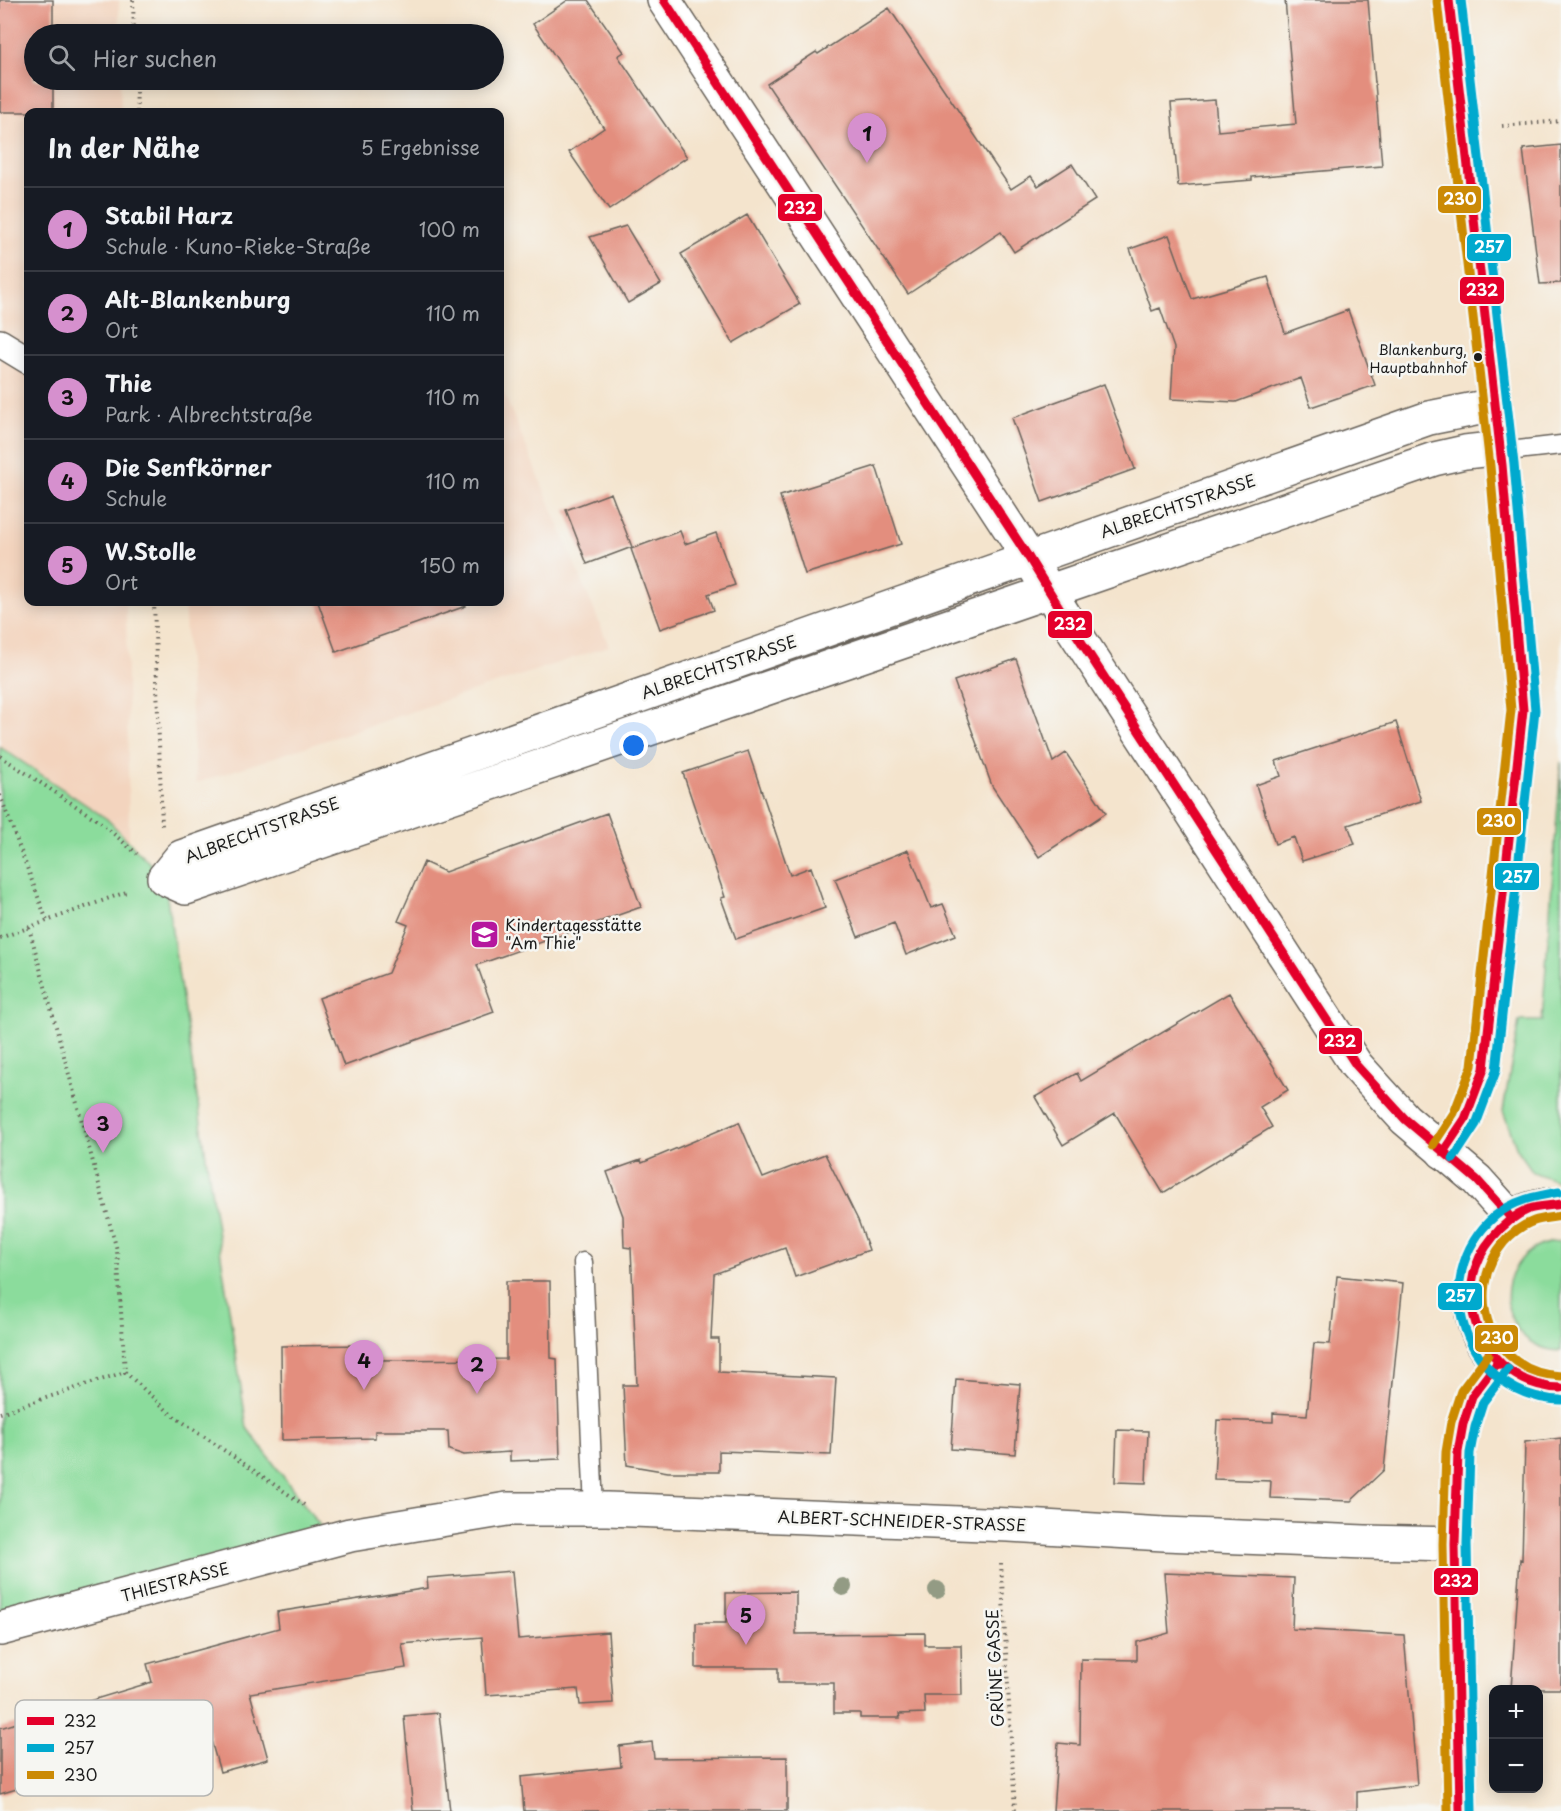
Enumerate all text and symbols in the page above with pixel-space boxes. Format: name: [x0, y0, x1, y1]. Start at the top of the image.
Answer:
search box: [24, 24, 504, 90]
icon: search: [45, 41, 78, 74]
text: Hier suchen: [93, 41, 217, 74]
pin: 1: [848, 114, 886, 163]
text: In der Nähe: [48, 128, 200, 167]
text: 5 Ergebnisse: [361, 132, 480, 162]
line badge: 230: [1437, 185, 1482, 214]
text: 230: [1443, 186, 1477, 210]
line badge: 232: [777, 193, 823, 222]
text: 232: [784, 195, 816, 219]
text: Stabil Harz: [105, 198, 233, 231]
text: 1: [63, 214, 72, 244]
text: 100 m: [419, 214, 480, 244]
text: Schule · Kuno-Rieke-Straße: [105, 231, 371, 261]
line badge: 257: [1466, 233, 1512, 262]
text: 257: [1474, 234, 1505, 258]
line badge: 232: [1459, 276, 1505, 305]
text: 232: [1466, 277, 1498, 301]
text: Alt-Blankenburg: [105, 282, 290, 315]
text: 2: [60, 298, 75, 328]
text: 110 m: [426, 298, 480, 328]
text: Ort: [105, 315, 138, 345]
place label: Blankenburg, Hauptbahnhof: [1369, 339, 1469, 378]
marker: Blankenburg, Hauptbahnhof: [1472, 351, 1484, 363]
text: Thie: [105, 366, 152, 399]
text: 3: [61, 382, 74, 412]
text: 110 m: [426, 382, 480, 412]
text: Park · Albrechtstraße: [105, 399, 313, 429]
text: Die Senfkörner: [105, 450, 271, 483]
text: 4: [61, 466, 74, 496]
text: 110 m: [426, 466, 480, 496]
street label: ALBRECHTSTRASSE: [1097, 467, 1259, 543]
text: Schule: [105, 483, 167, 513]
text: W.Stolle: [105, 534, 196, 567]
text: 5: [61, 550, 74, 580]
text: 150 m: [420, 550, 480, 580]
text: Ort: [105, 567, 138, 597]
line badge: 232: [1047, 610, 1093, 639]
text: 232: [1054, 611, 1086, 635]
street label: ALBRECHTSTRASSE: [638, 628, 800, 704]
your location: [619, 731, 648, 760]
street label: ALBRECHTSTRASSE: [181, 790, 342, 868]
line badge: 230: [1476, 807, 1522, 836]
text: 230: [1482, 808, 1516, 832]
line badge: 257: [1494, 862, 1540, 891]
text: 257: [1502, 864, 1533, 888]
place label: Kindertagesstätte "Am Thie": [505, 912, 642, 954]
school or university icon: Kindertagesstätte "Am Thie": [468, 918, 500, 950]
line badge: 232: [1318, 1027, 1363, 1055]
text: 232: [1324, 1028, 1356, 1052]
pin: 3: [84, 1104, 122, 1153]
line badge: 257: [1437, 1282, 1483, 1311]
text: 257: [1445, 1283, 1476, 1307]
line badge: 230: [1474, 1324, 1519, 1353]
text: 230: [1480, 1325, 1514, 1349]
pin: 4: [344, 1340, 384, 1390]
pin: 2: [458, 1344, 496, 1394]
street label: ALBERT-SCHNEIDER-STRASSE: [777, 1504, 1027, 1536]
street label: THIESTRASSE: [118, 1555, 231, 1607]
line badge: 232: [1433, 1567, 1479, 1596]
text: 232: [1440, 1568, 1472, 1592]
pin: 5: [726, 1596, 766, 1645]
street label: GRÜNE GASSE: [979, 1608, 1009, 1728]
map controls: [1489, 1685, 1543, 1793]
button: +: [1489, 1685, 1543, 1739]
legend: [15, 1700, 213, 1796]
text: 232: [64, 1708, 97, 1732]
text: 257: [64, 1735, 94, 1759]
button: −: [1489, 1739, 1543, 1793]
text: 230: [64, 1762, 97, 1786]

